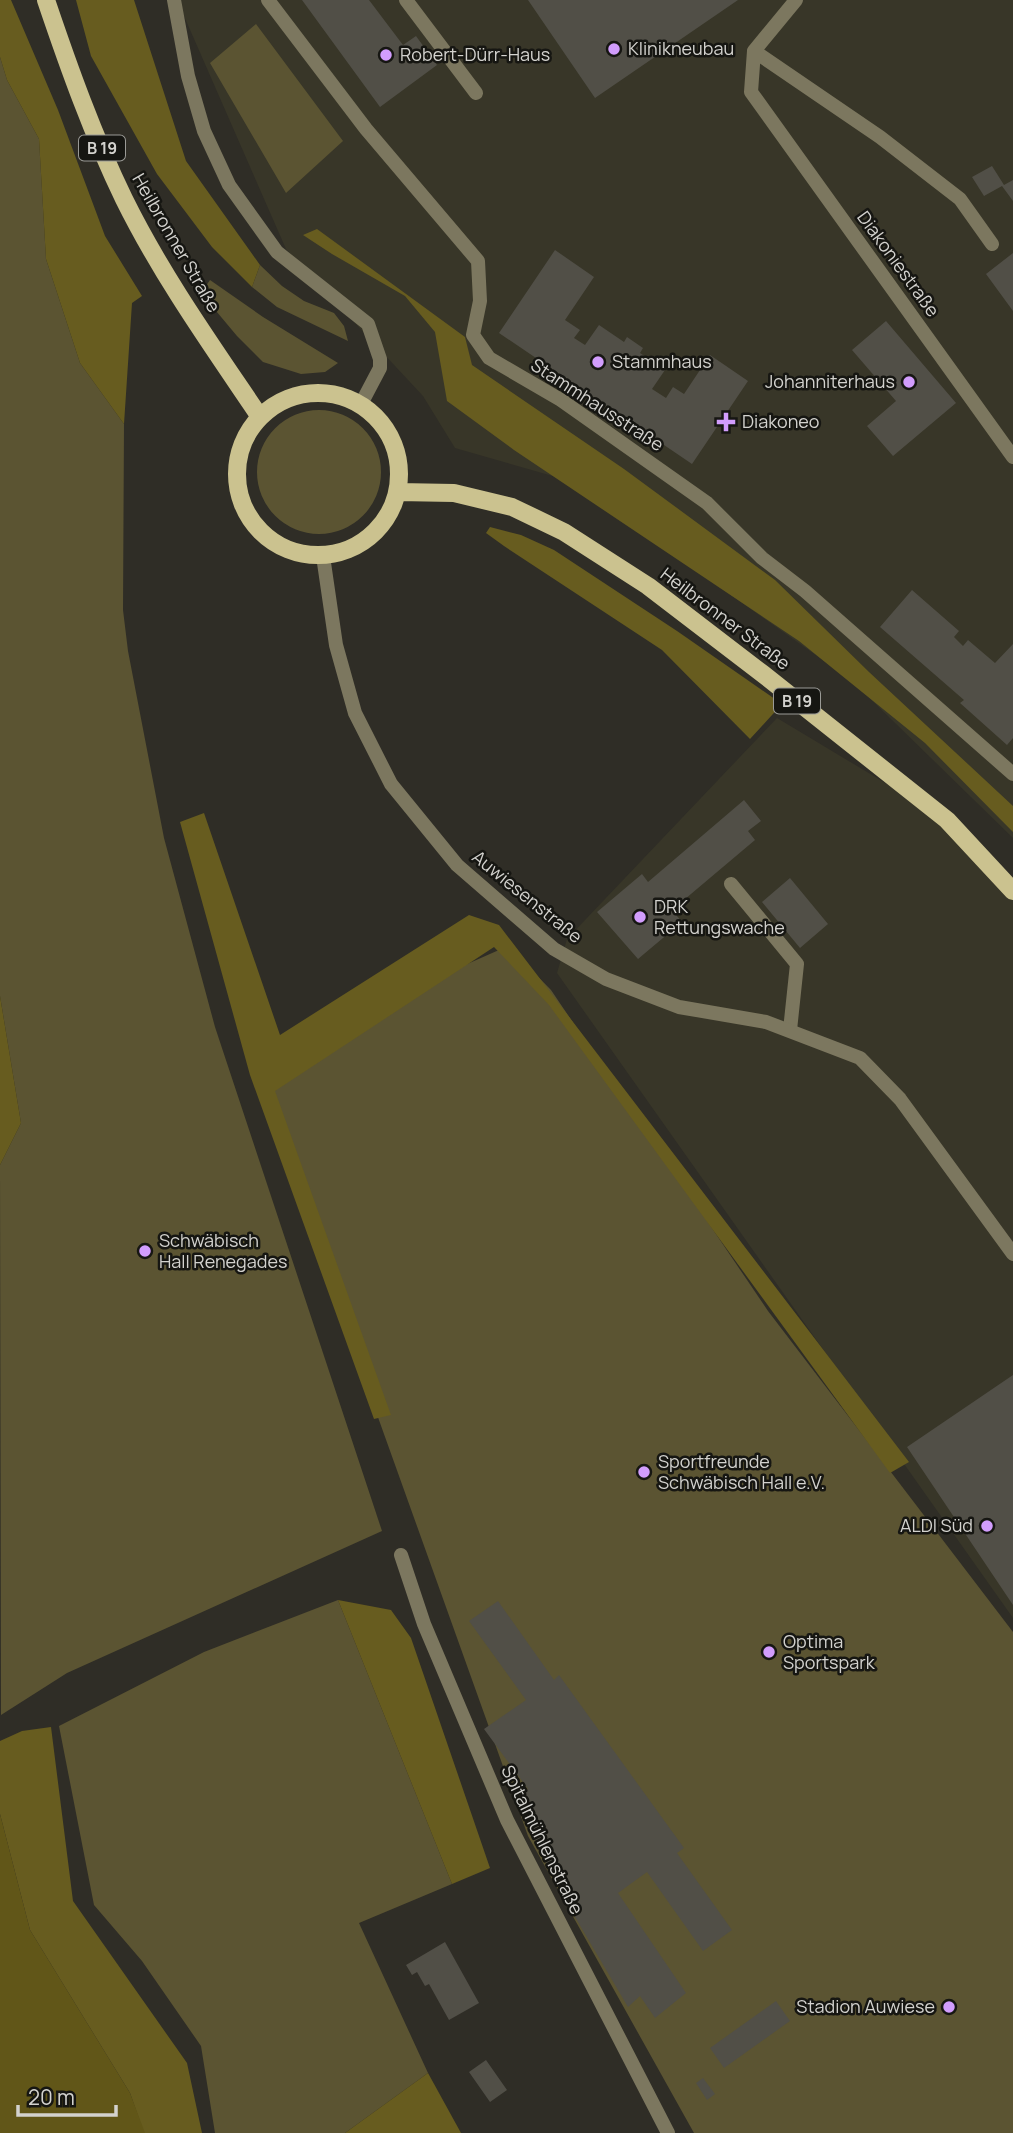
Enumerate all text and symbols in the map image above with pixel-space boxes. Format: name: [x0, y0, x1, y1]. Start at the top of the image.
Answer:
place label: Klinikneubau: [628, 36, 734, 60]
marker: Klinikneubau: [606, 41, 622, 57]
place label: Robert-Dürr-Haus: [400, 42, 550, 66]
marker: Robert-Dürr-Haus: [378, 47, 394, 63]
road number: B 19: [79, 136, 125, 160]
street label: Heilbronner Straße: [127, 169, 226, 316]
street label: Diakoniestraße: [852, 206, 945, 321]
place label: Stammhaus: [612, 349, 712, 373]
street label: Stammhausstraße: [527, 352, 669, 456]
marker: Stammhaus: [590, 354, 606, 370]
place label: Johanniterhaus: [765, 369, 895, 393]
marker: Johanniterhaus: [901, 374, 917, 390]
place label: Diakoneo: [742, 409, 820, 433]
marker: Diakoneo: [716, 412, 736, 432]
street label: Heilbronner Straße: [656, 562, 795, 675]
road number: B 19: [774, 688, 820, 714]
street label: Auwiesenstraße: [468, 844, 588, 948]
place label: DRK Rettungswache: [654, 894, 785, 939]
marker: DRK Rettungswache: [632, 909, 648, 925]
place label: Schwäbisch Hall Renegades: [159, 1228, 287, 1273]
marker: Schwäbisch Hall Renegades: [137, 1243, 153, 1259]
place label: Sportfreunde Schwäbisch Hall e.V.: [658, 1449, 825, 1494]
marker: Sportfreunde Schwäbisch Hall e.V.: [636, 1464, 652, 1480]
place label: ALDI Süd: [900, 1513, 973, 1537]
marker: ALDI Süd: [979, 1518, 995, 1534]
place label: Optima Sportspark: [783, 1629, 876, 1674]
marker: Optima Sportspark: [761, 1644, 777, 1660]
street label: Spitalmühlenstraße: [496, 1761, 589, 1918]
place label: Stadion Auwiese: [796, 1994, 935, 2018]
marker: Stadion Auwiese: [941, 1999, 957, 2015]
scale bar: [18, 2074, 116, 2118]
text: 20 m: [28, 2083, 75, 2111]

